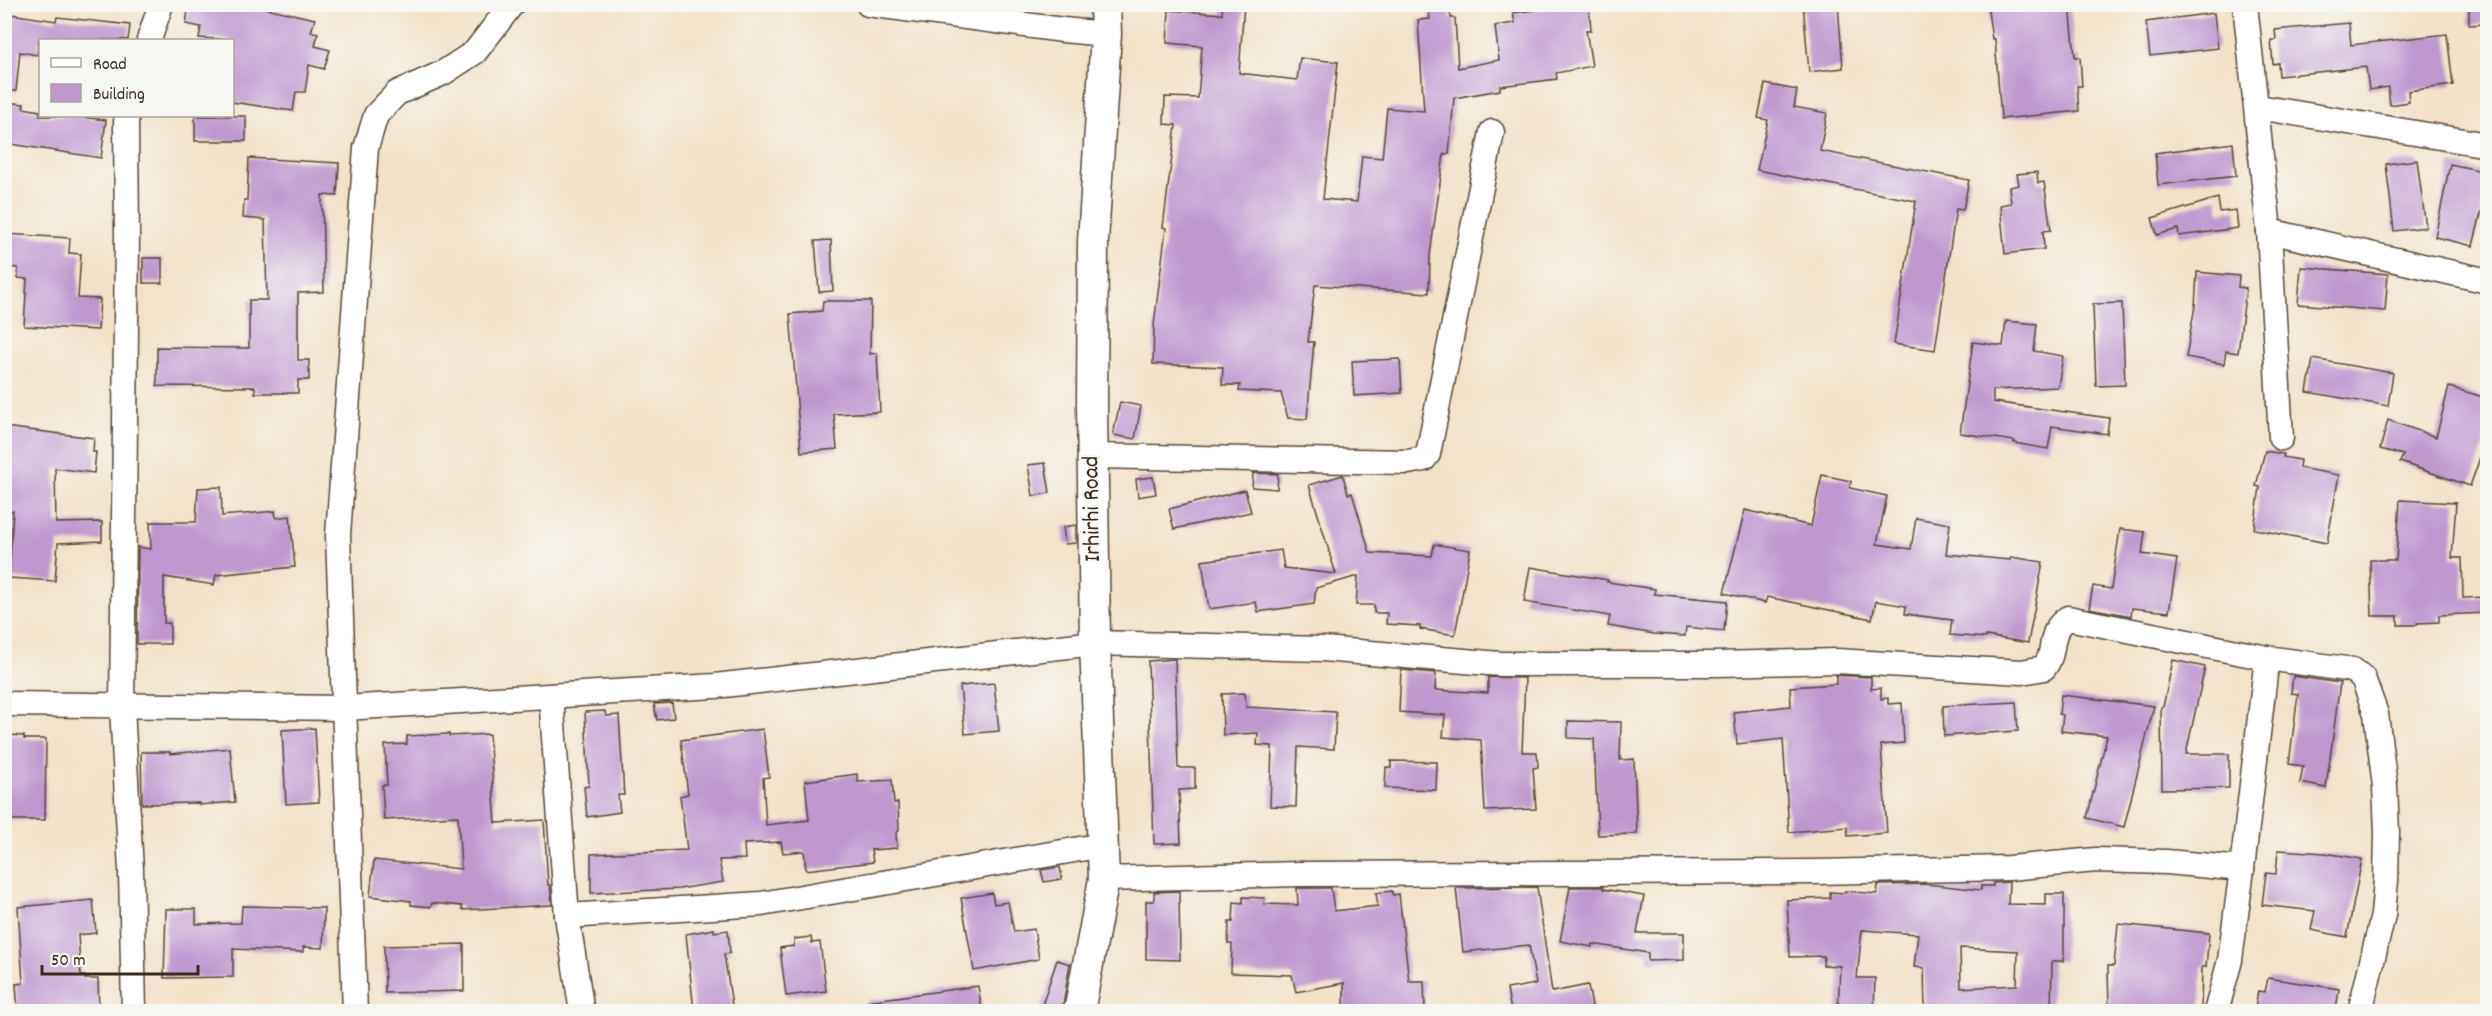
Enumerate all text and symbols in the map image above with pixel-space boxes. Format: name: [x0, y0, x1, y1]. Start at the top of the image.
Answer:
legend: [39, 39, 234, 117]
text: Road: [93, 53, 127, 78]
text: Building: [93, 83, 145, 108]
street label: Irhirhi Road: [1075, 456, 1111, 562]
scale bar: [42, 938, 198, 976]
text: 50 m: [51, 949, 86, 974]

